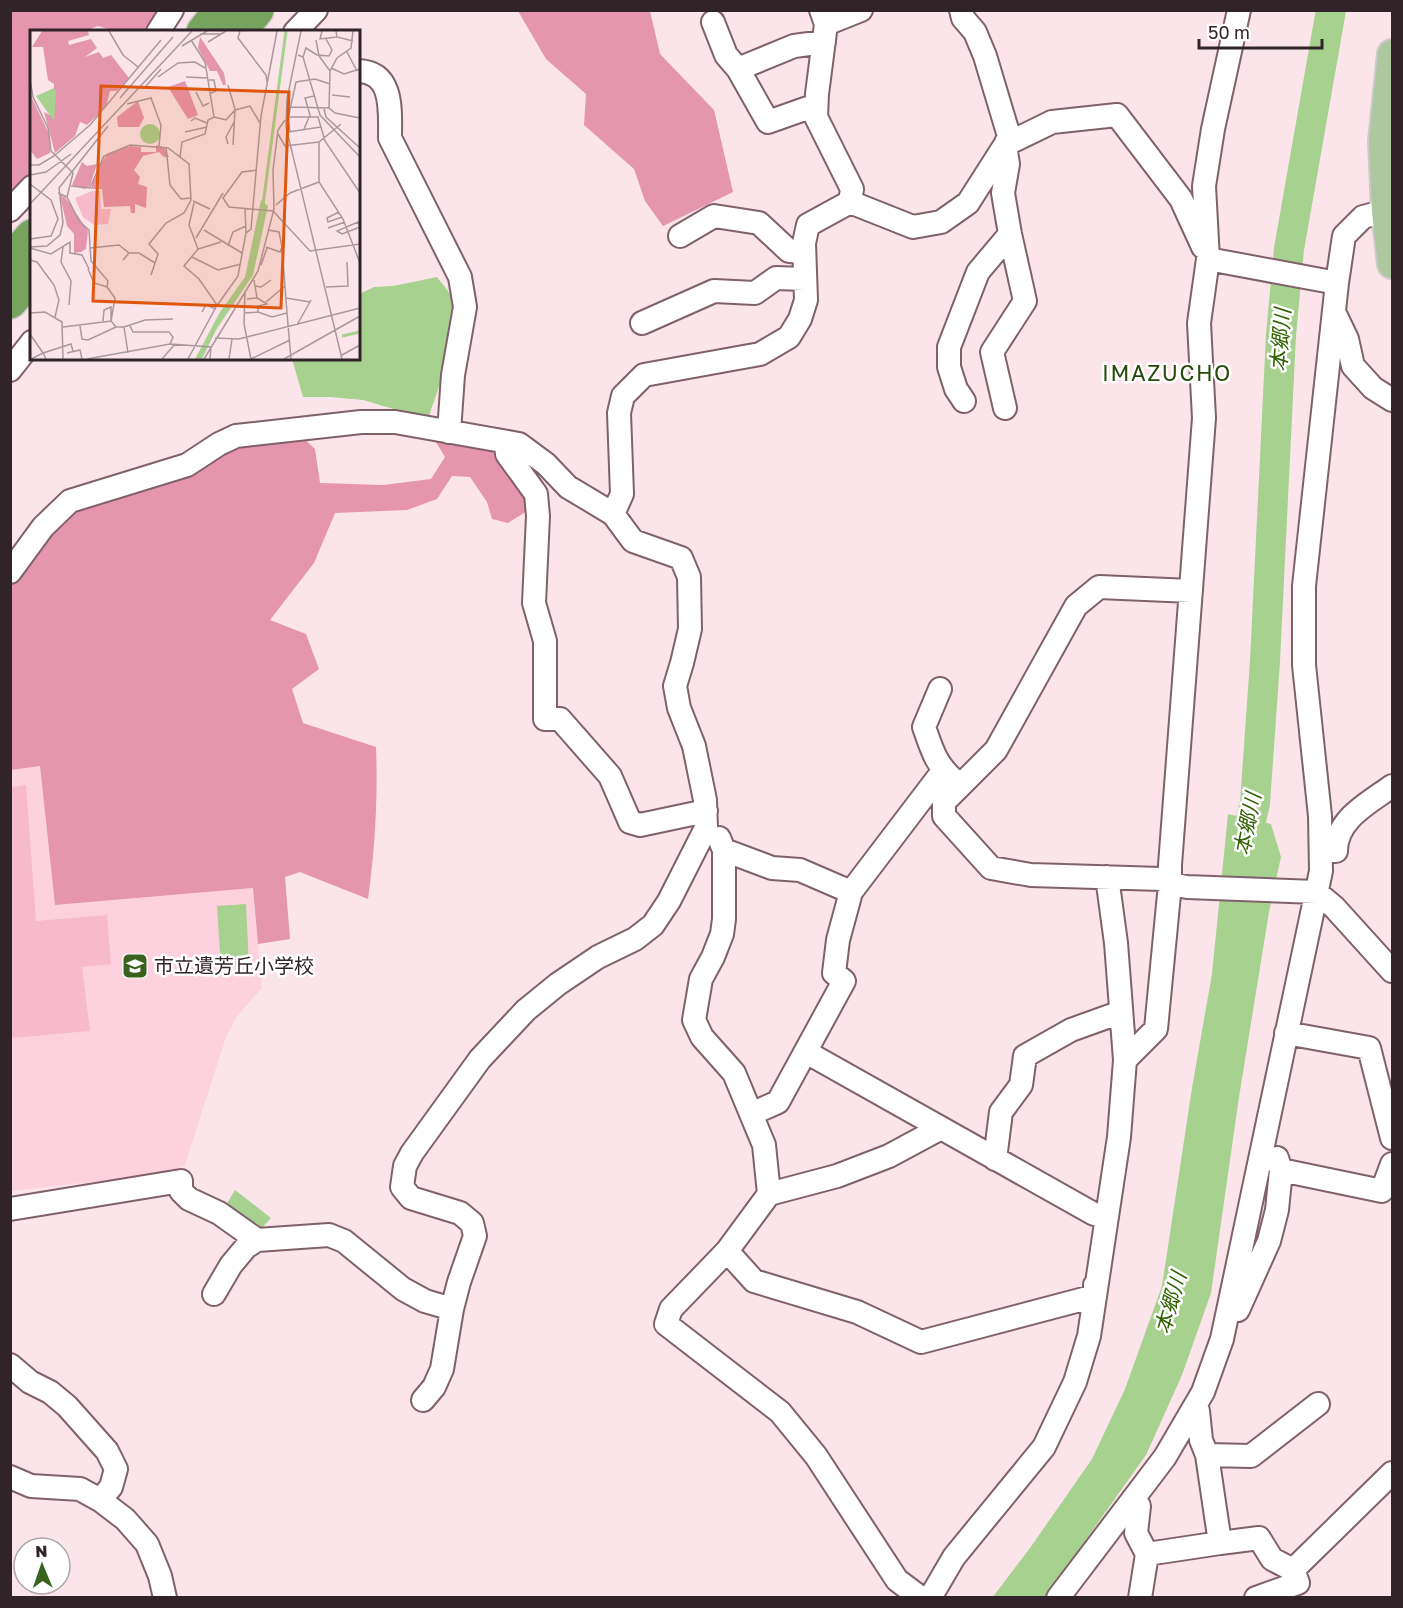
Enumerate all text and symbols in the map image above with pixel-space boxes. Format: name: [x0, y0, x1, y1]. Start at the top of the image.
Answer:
scale bar: [1199, 12, 1322, 50]
text: 50 m: [1208, 21, 1250, 43]
inset map: [30, 30, 360, 360]
water label: 本郷川: [1265, 306, 1295, 372]
district label: IMAZUCHO: [1102, 359, 1232, 386]
water label: 本郷川: [1228, 788, 1266, 857]
school or university icon: 市立遺芳丘小学校: [120, 951, 150, 981]
place label: 市立遺芳丘小学校: [154, 953, 314, 977]
water label: 本郷川: [1149, 1267, 1192, 1337]
north arrow: [12, 1536, 72, 1596]
text: N: [35, 1541, 48, 1561]

